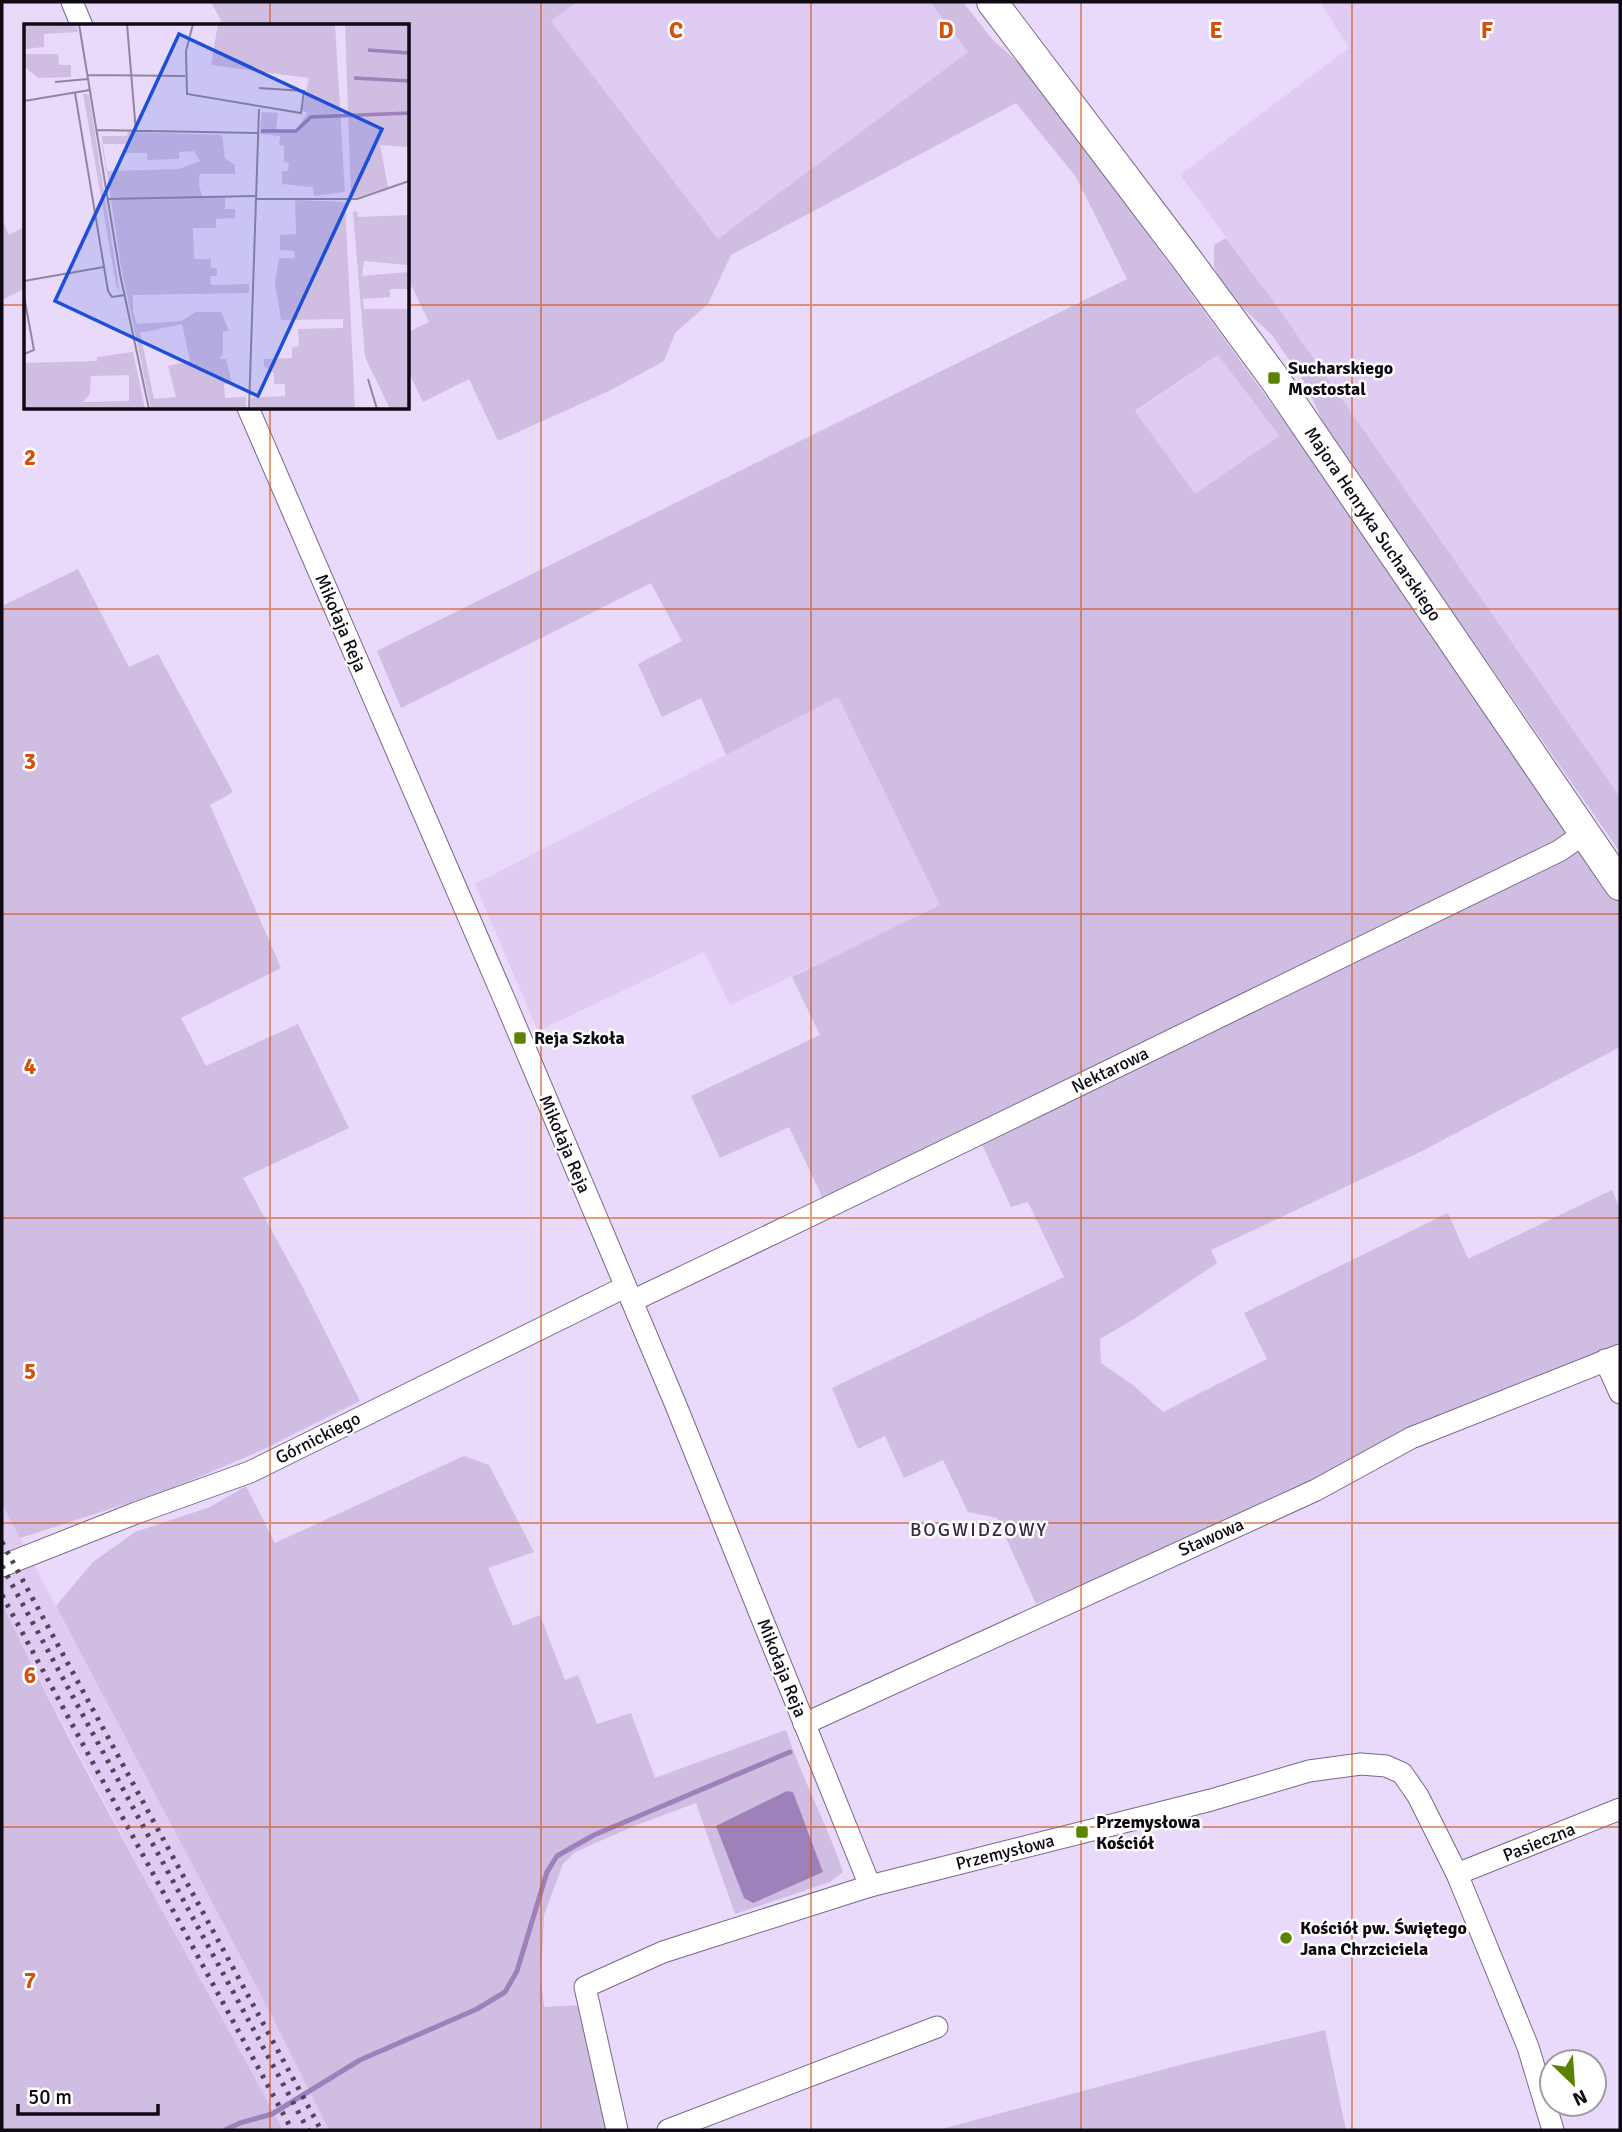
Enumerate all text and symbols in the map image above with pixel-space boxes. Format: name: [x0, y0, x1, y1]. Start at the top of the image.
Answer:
text: C: [669, 16, 683, 45]
text: D: [938, 16, 954, 45]
text: E: [1209, 16, 1223, 45]
text: F: [1481, 16, 1493, 45]
inset map: [24, 24, 410, 410]
place label: Sucharskiego Mostostal: [1288, 357, 1393, 400]
marker: Sucharskiego Mostostal: [1266, 370, 1282, 386]
street label: Majora Henryka Sucharskiego: [1300, 423, 1446, 625]
text: 2: [24, 443, 36, 472]
street label: Mikołaja Reja: [310, 571, 372, 675]
text: 3: [24, 747, 36, 776]
place label: Reja Szkoła: [534, 1027, 625, 1049]
marker: Reja Szkoła: [512, 1030, 528, 1046]
street label: Nektarowa: [1068, 1042, 1152, 1098]
text: 4: [24, 1052, 36, 1081]
street label: Mikołaja Reja: [534, 1092, 596, 1196]
text: 5: [24, 1357, 36, 1386]
street label: Górnickiego: [272, 1407, 364, 1469]
street label: Stawowa: [1175, 1513, 1247, 1561]
district label: BOGWIDZOWY: [910, 1518, 1048, 1542]
street label: Mikołaja Reja: [752, 1615, 812, 1721]
text: 6: [24, 1661, 36, 1690]
place label: Przemysłowa Kościół: [1096, 1811, 1201, 1854]
street label: Pasieczna: [1500, 1818, 1578, 1866]
marker: Przemysłowa Kościół: [1074, 1824, 1090, 1840]
street label: Przemysłowa: [953, 1829, 1057, 1875]
place label: Kościół pw. Świętego Jana Chrzciciela: [1300, 1917, 1467, 1960]
marker: Kościół pw. Świętego Jana Chrzciciela: [1278, 1930, 1294, 1946]
text: 7: [24, 1966, 36, 1995]
north arrow: [1538, 2048, 1608, 2118]
scale bar: [18, 2072, 158, 2116]
text: 50 m: [28, 2084, 72, 2110]
text: N: [1569, 2084, 1591, 2111]

